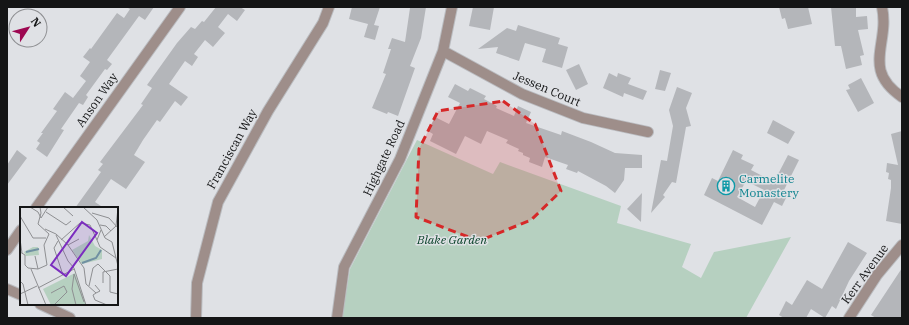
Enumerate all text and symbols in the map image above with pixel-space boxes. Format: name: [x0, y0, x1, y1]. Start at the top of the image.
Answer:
north arrow: [8, 8, 48, 48]
text: N: [28, 14, 44, 30]
street label: Jessen Court: [511, 68, 583, 109]
street label: Anson Way: [72, 69, 121, 130]
street label: Franciscan Way: [203, 105, 260, 192]
street label: Highgate Road: [359, 117, 408, 198]
place label: Carmelite Monastery: [739, 171, 800, 200]
building icon: Carmelite Monastery: [716, 176, 736, 196]
inset map: [20, 207, 118, 305]
park label: Blake Garden: [416, 232, 487, 247]
street label: Kerr Avenue: [838, 241, 891, 307]

